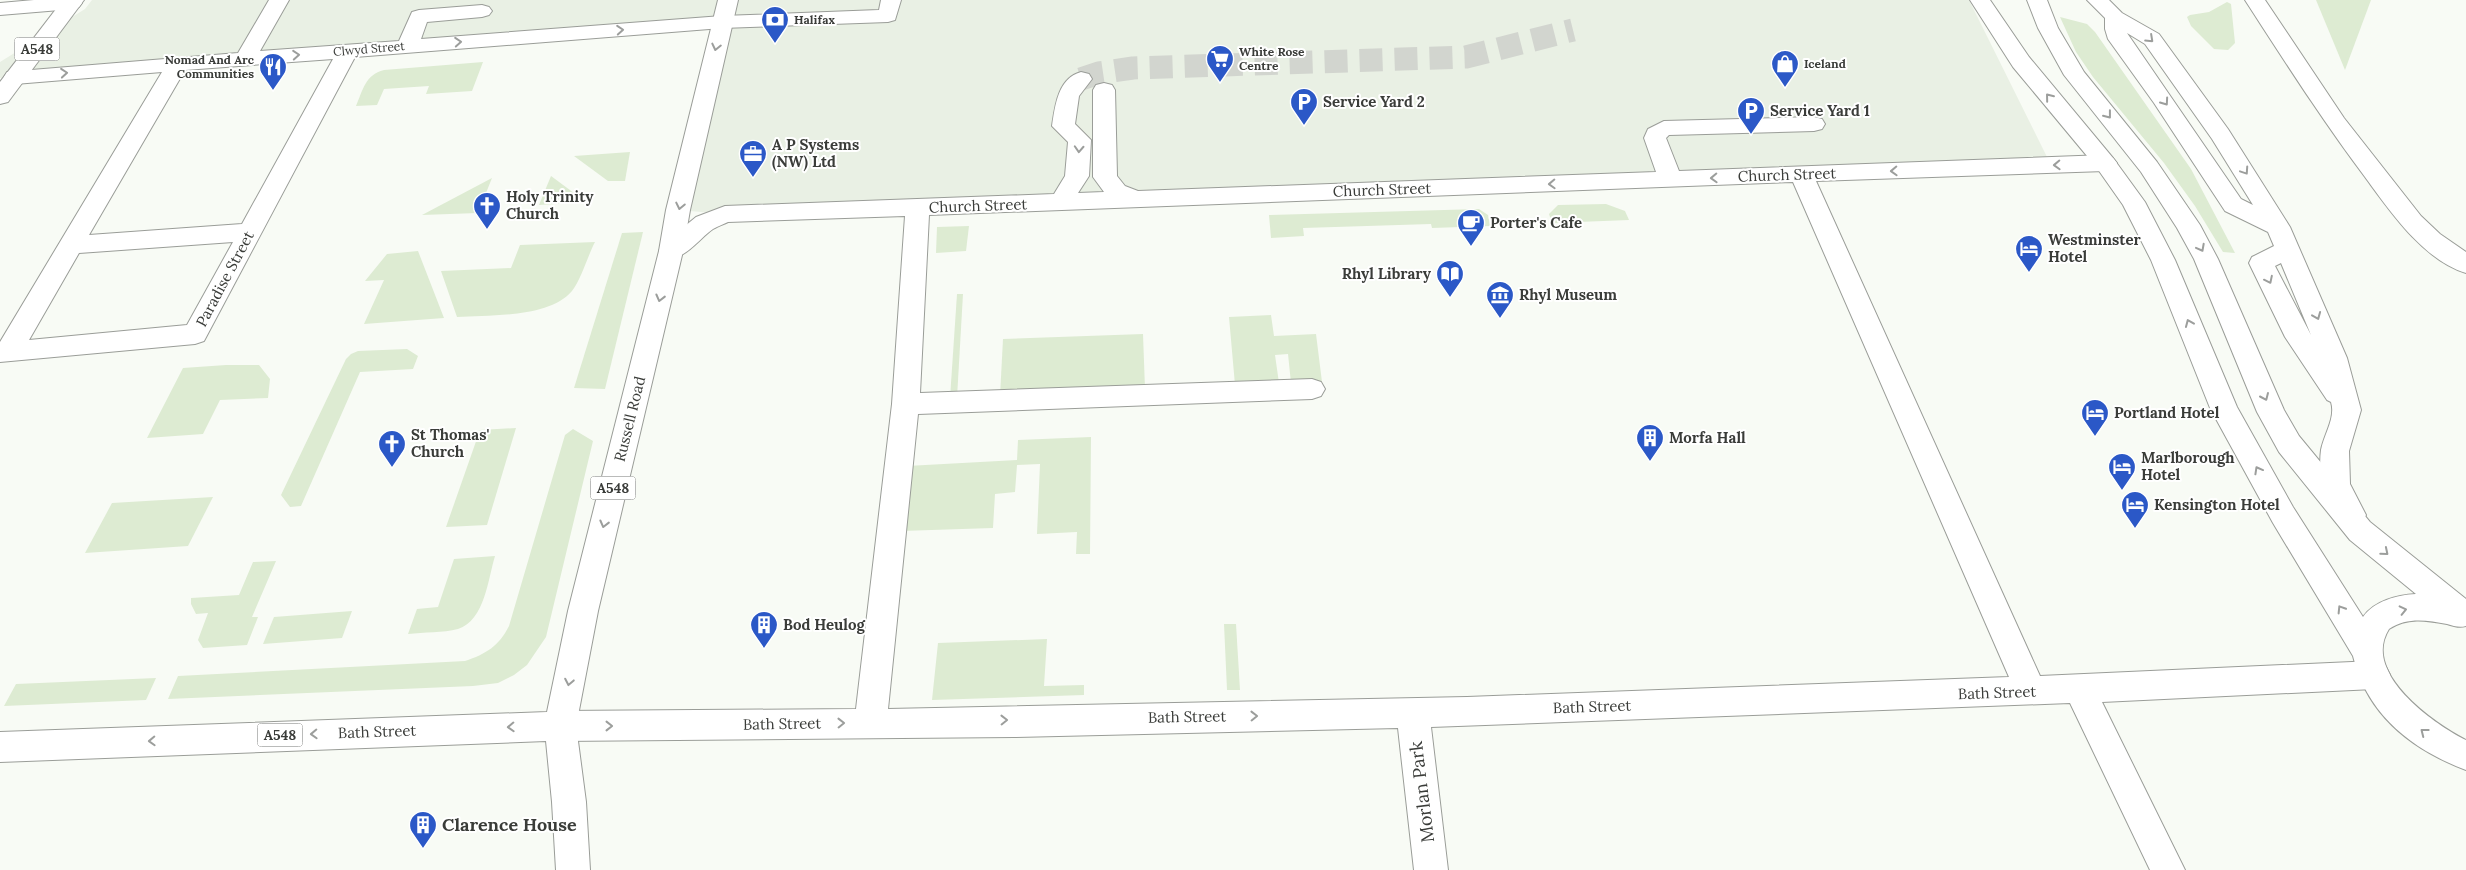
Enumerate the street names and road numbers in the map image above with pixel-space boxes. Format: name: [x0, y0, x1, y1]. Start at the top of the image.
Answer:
road number: A548: [15, 38, 60, 61]
street label: Clwyd Street: [333, 38, 406, 59]
street label: Church Street: [1738, 163, 1837, 186]
street label: Church Street: [1333, 178, 1432, 201]
street label: Church Street: [929, 194, 1028, 217]
street label: Paradise Street: [191, 228, 258, 330]
street label: Russell Road: [610, 374, 649, 464]
road number: A548: [590, 476, 636, 499]
street label: Bath Street: [1958, 682, 2037, 703]
street label: Bath Street: [1553, 696, 1632, 717]
street label: Bath Street: [1148, 706, 1226, 727]
street label: Bath Street: [743, 713, 821, 734]
street label: Bath Street: [338, 721, 417, 742]
road number: A548: [258, 724, 302, 746]
street label: Morlan Park: [1404, 740, 1439, 844]

